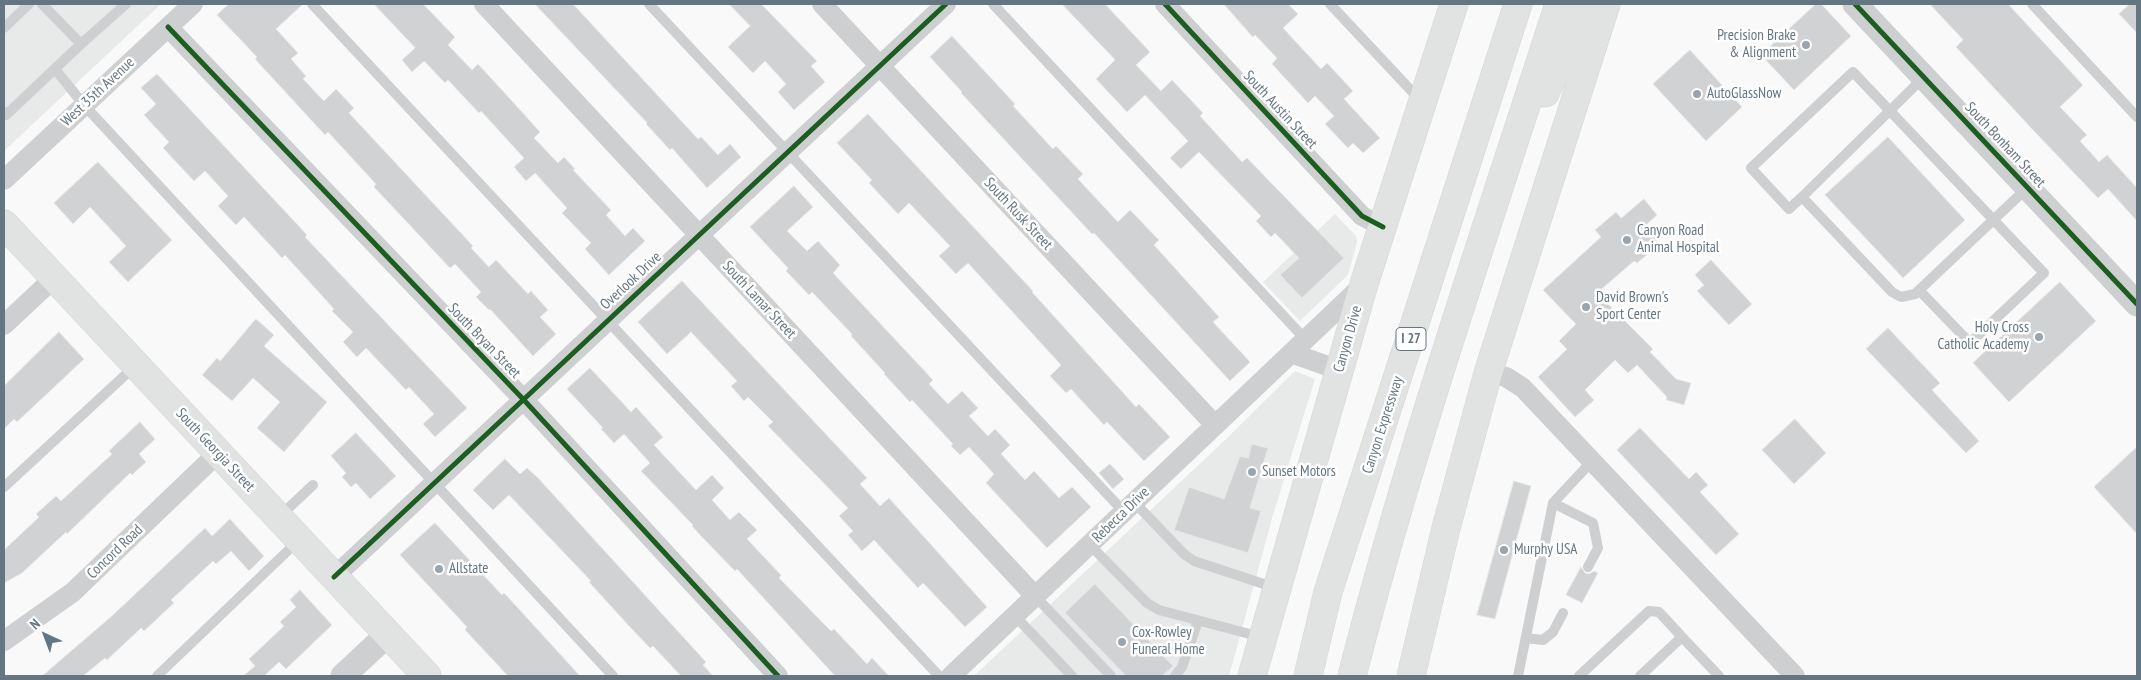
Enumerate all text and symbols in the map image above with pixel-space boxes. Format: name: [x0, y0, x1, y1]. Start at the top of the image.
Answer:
place label: Precision Brake & Alignment: [1717, 27, 1796, 62]
marker: Precision Brake & Alignment: [1800, 39, 1812, 51]
street label: West 35th Avenue: [58, 54, 138, 130]
street label: South Austin Street: [1239, 67, 1321, 153]
place label: AutoGlassNow: [1707, 85, 1781, 103]
marker: AutoGlassNow: [1691, 88, 1703, 100]
street label: South Bonham Street: [1961, 99, 2049, 191]
street label: South Rusk Street: [980, 174, 1056, 254]
place label: Canyon Road Animal Hospital: [1637, 222, 1719, 257]
marker: Canyon Road Animal Hospital: [1621, 234, 1633, 246]
street label: Overlook Drive: [597, 248, 665, 314]
street label: South Lamar Street: [719, 258, 799, 342]
place label: David Brown's Sport Center: [1596, 289, 1669, 324]
street label: South Bryan Street: [444, 300, 524, 382]
marker: David Brown's Sport Center: [1580, 301, 1592, 313]
street label: Canyon Drive: [1330, 304, 1366, 374]
place label: Holy Cross Catholic Academy: [1937, 319, 2029, 354]
road number: I 27: [1396, 328, 1426, 350]
marker: Holy Cross Catholic Academy: [2033, 331, 2045, 343]
street label: Canyon Expressway: [1359, 374, 1407, 476]
street label: South Georgia Street: [172, 405, 258, 495]
place label: Sunset Motors: [1262, 463, 1336, 481]
marker: Sunset Motors: [1246, 466, 1258, 478]
street label: Rebecca Drive: [1089, 483, 1153, 547]
street label: Concord Road: [83, 521, 147, 583]
place label: Murphy USA: [1514, 541, 1577, 559]
marker: Murphy USA: [1498, 544, 1510, 556]
place label: Allstate: [449, 560, 488, 578]
marker: Allstate: [433, 563, 445, 575]
north arrow: [20, 610, 70, 660]
text: N: [26, 615, 44, 633]
place label: Cox-Rowley Funeral Home: [1132, 624, 1205, 659]
marker: Cox-Rowley Funeral Home: [1116, 636, 1128, 648]

